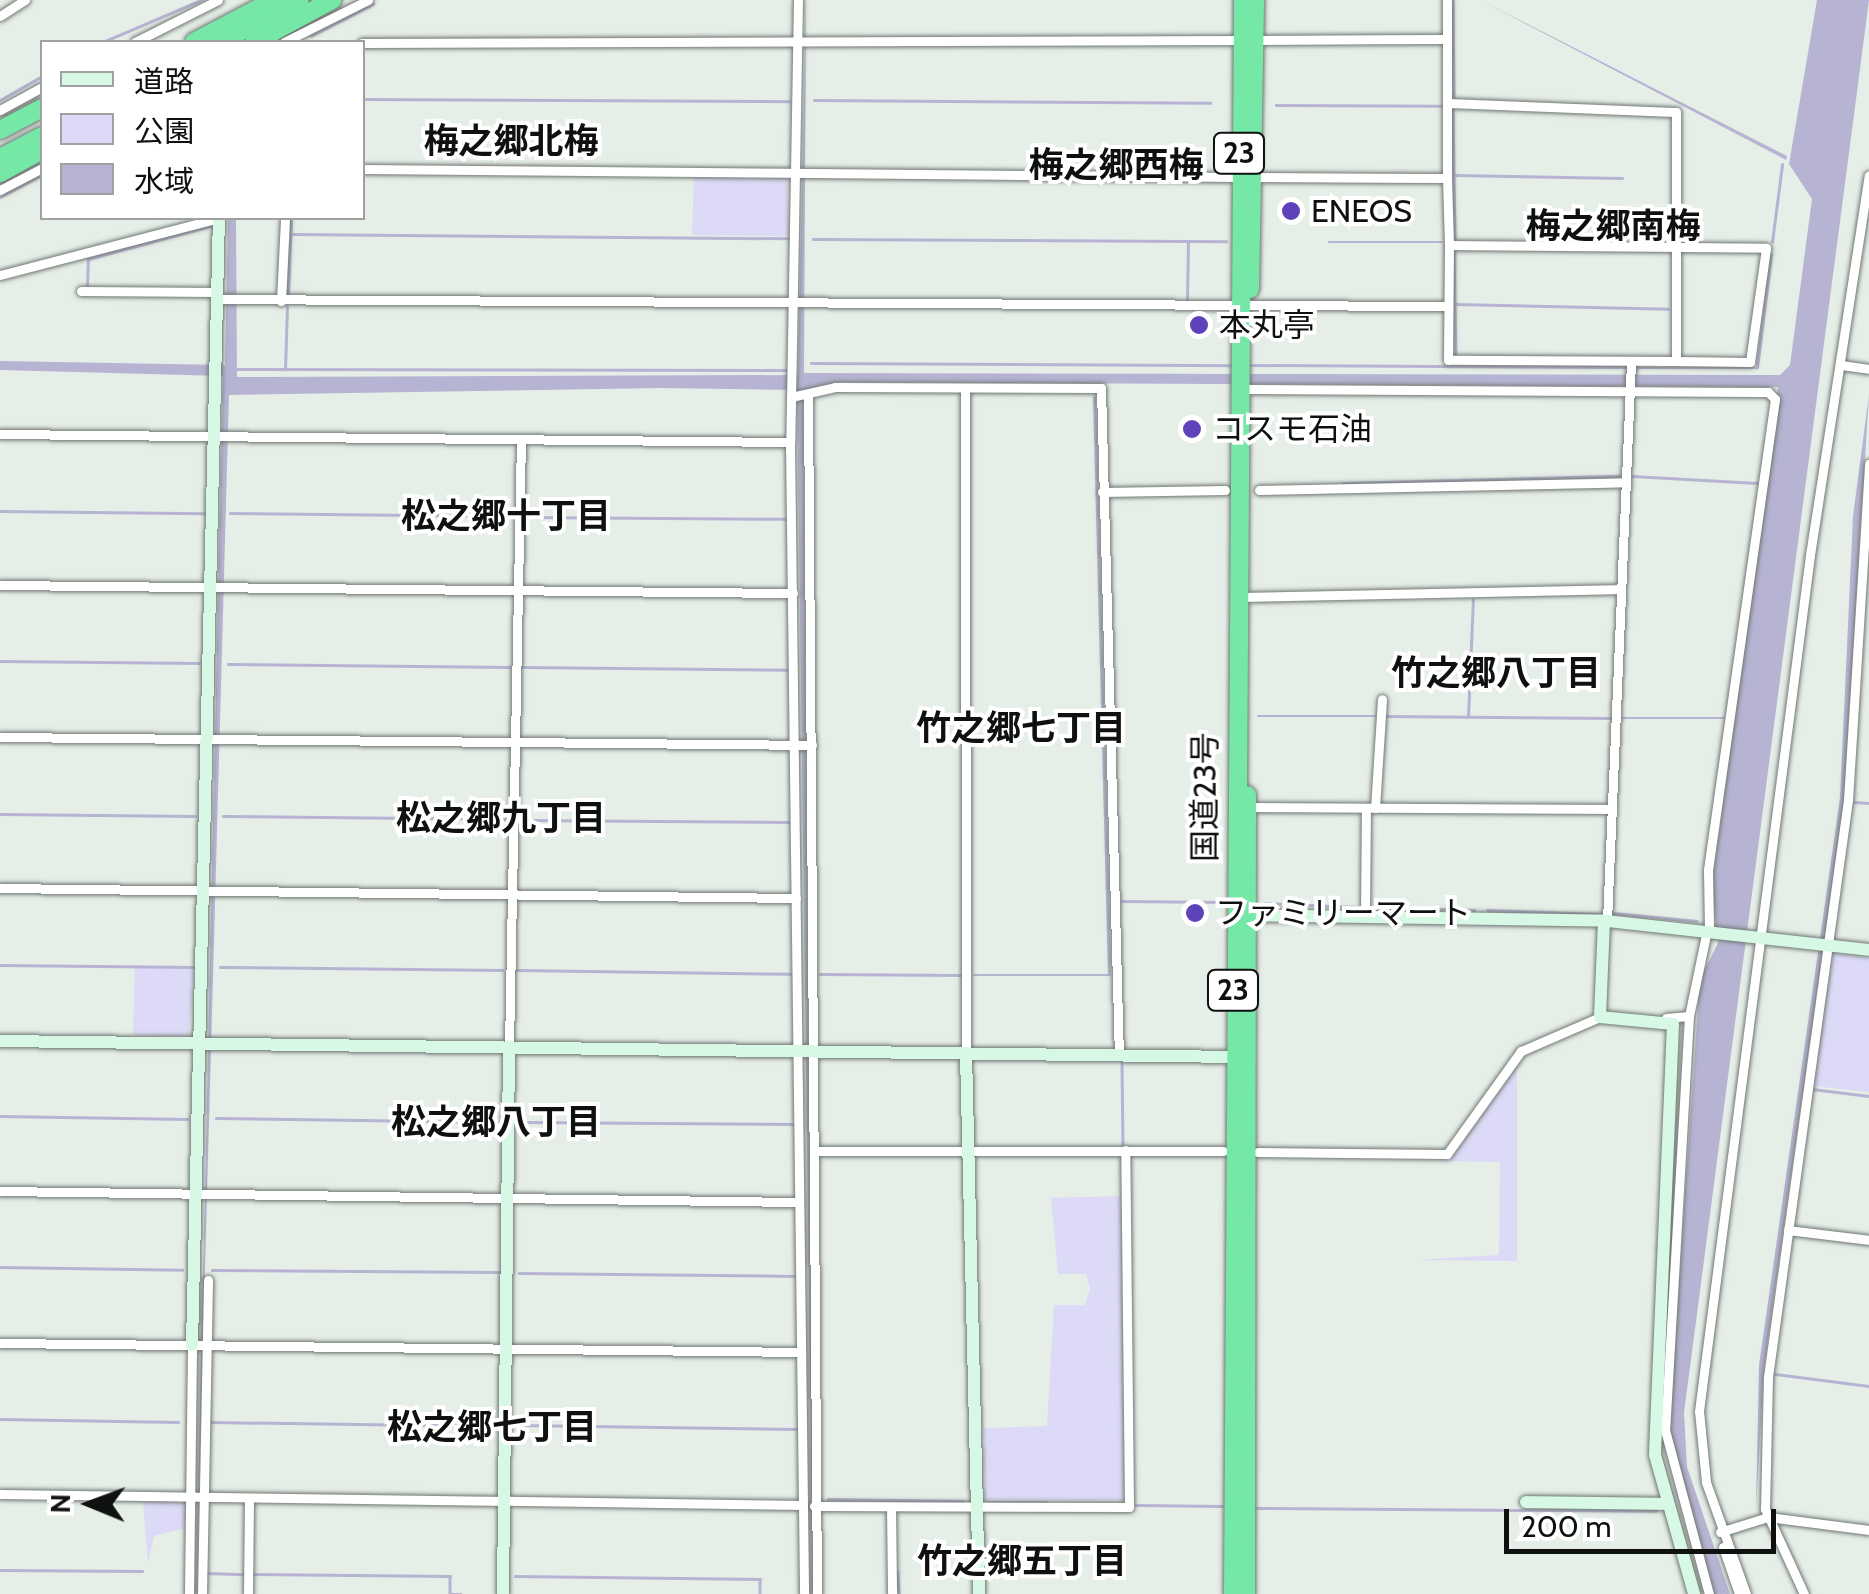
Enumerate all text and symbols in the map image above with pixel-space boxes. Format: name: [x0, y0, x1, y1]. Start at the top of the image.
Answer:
legend: [40, 40, 365, 220]
text: 道路: [134, 63, 194, 100]
text: 公園: [134, 113, 194, 150]
district label: 梅之郷北梅: [424, 120, 598, 162]
road number: 23: [1212, 128, 1266, 178]
district label: 梅之郷西梅: [1029, 144, 1203, 186]
text: 水域: [134, 163, 194, 200]
place label: ENEOS: [1311, 192, 1412, 230]
marker: ENEOS: [1280, 200, 1302, 222]
district label: 梅之郷南梅: [1526, 205, 1700, 247]
place label: 本丸亭: [1219, 306, 1315, 344]
marker: 本丸亭: [1188, 314, 1210, 336]
place label: コスモ石油: [1212, 410, 1372, 448]
marker: コスモ石油: [1181, 418, 1203, 440]
district label: 松之郷十丁目: [401, 495, 611, 537]
district label: 竹之郷八丁目: [1391, 652, 1601, 694]
district label: 竹之郷七丁目: [916, 707, 1126, 749]
street label: 国道23号: [1186, 732, 1224, 862]
district label: 松之郷九丁目: [396, 797, 606, 839]
place label: ファミリーマート: [1215, 894, 1471, 932]
marker: ファミリーマート: [1184, 902, 1206, 924]
road number: 23: [1206, 965, 1260, 1015]
district label: 松之郷八丁目: [391, 1101, 601, 1143]
district label: 松之郷七丁目: [387, 1406, 597, 1448]
north arrow: [40, 1454, 140, 1554]
scale bar: [1509, 1489, 1782, 1551]
text: N: [43, 1493, 77, 1514]
text: 200 m: [1521, 1508, 1612, 1545]
district label: 竹之郷五丁目: [917, 1540, 1127, 1582]

